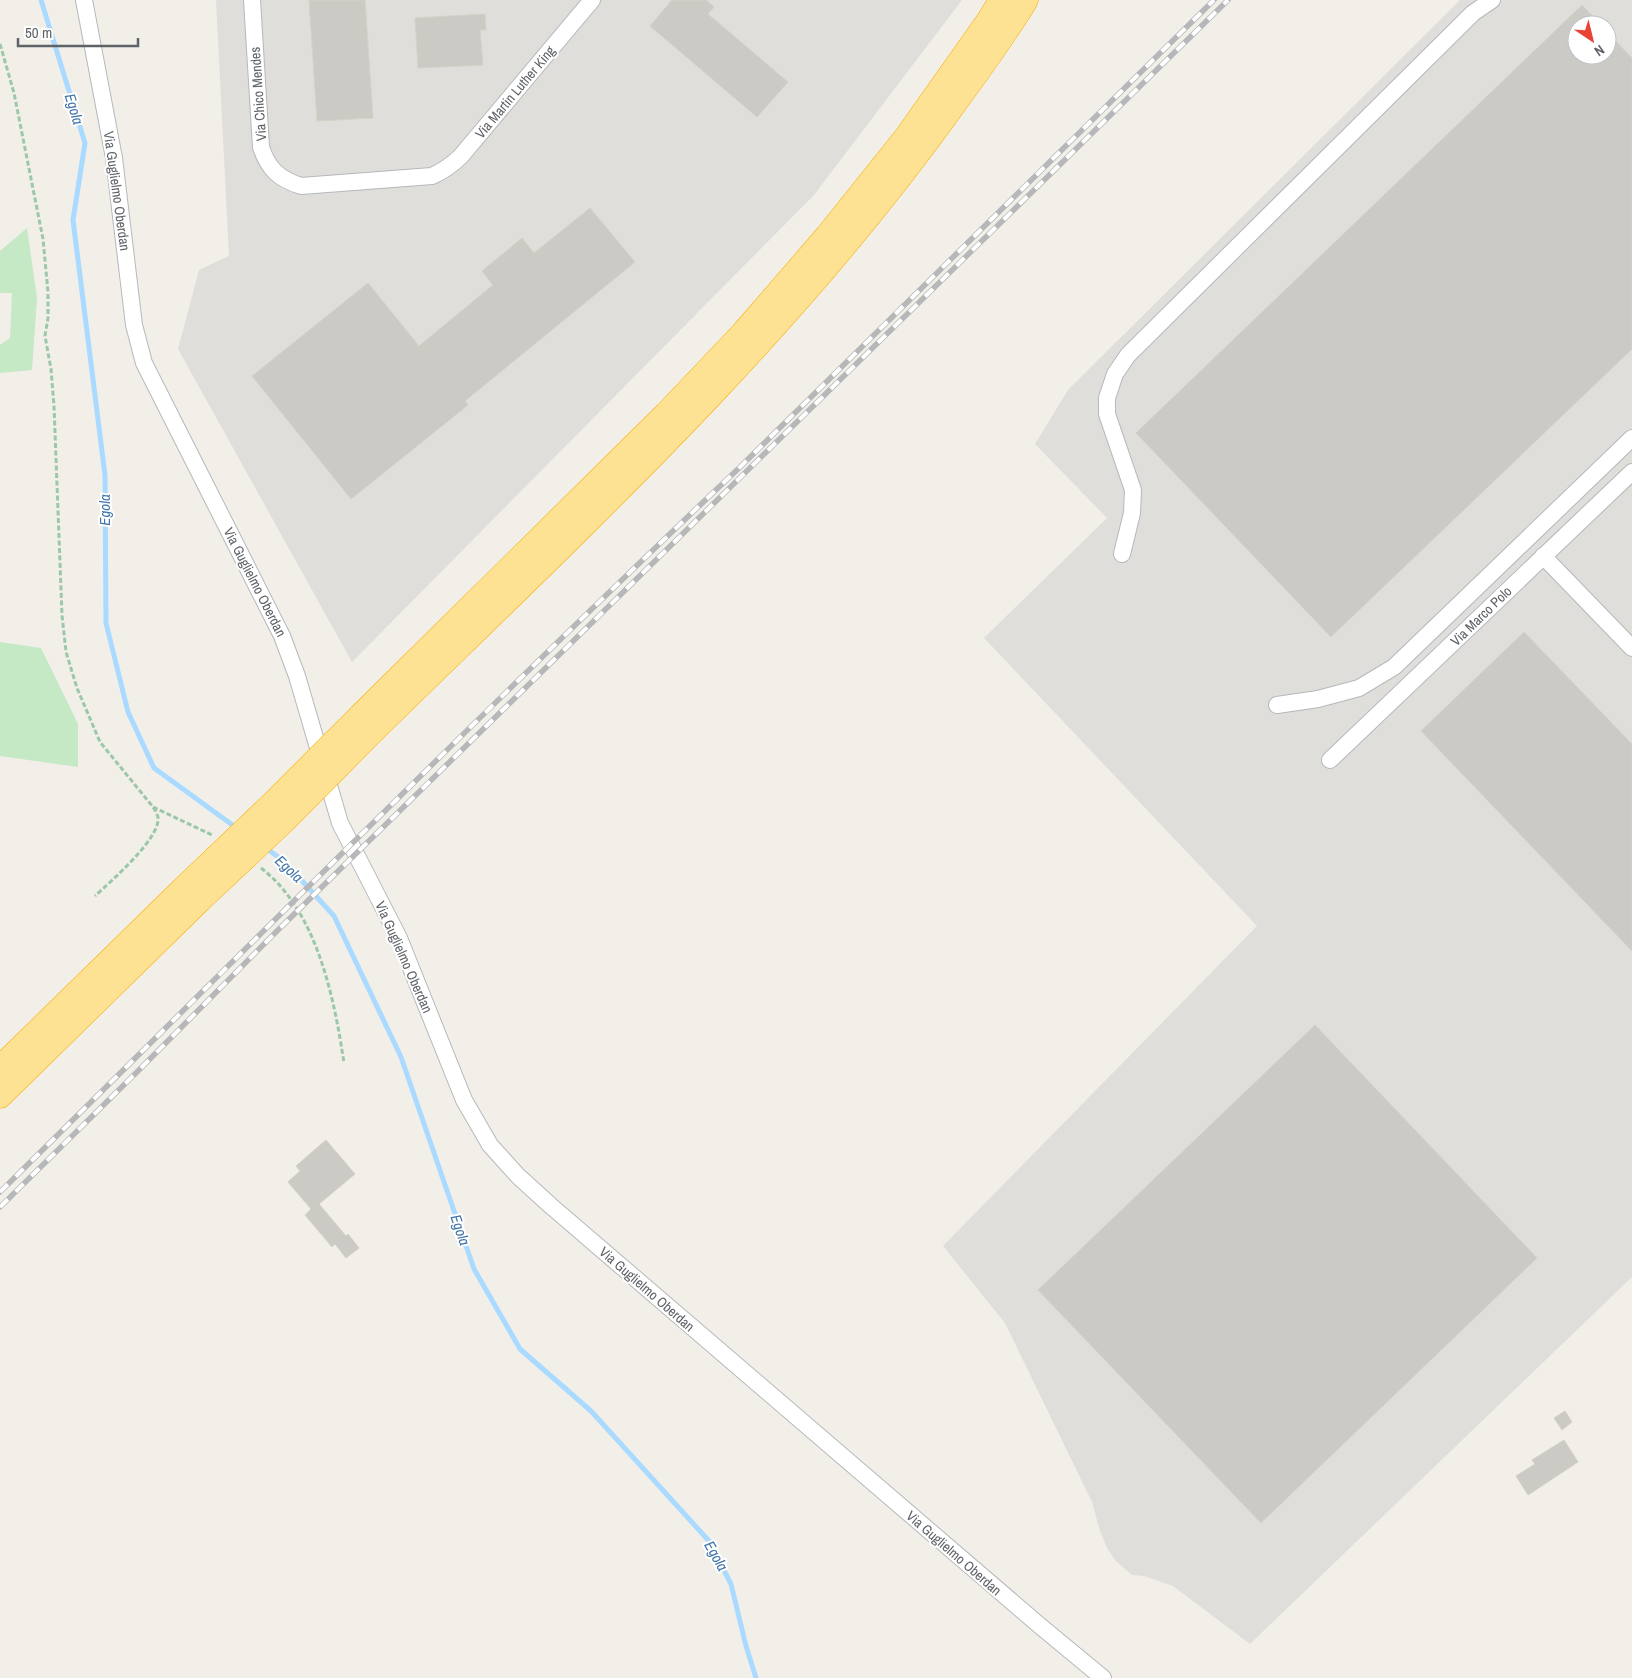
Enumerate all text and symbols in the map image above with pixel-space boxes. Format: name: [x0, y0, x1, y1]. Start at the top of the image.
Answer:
scale bar: [18, 15, 138, 47]
north arrow: [1567, 15, 1617, 65]
text: 50 m: [25, 22, 52, 43]
text: N: [1591, 41, 1608, 60]
street label: Via Martin Luther King: [471, 42, 559, 142]
street label: Via Chico Mendes: [246, 46, 270, 142]
water label: Egola: [60, 91, 89, 127]
street label: Via Guglielmo Oberdan: [100, 130, 134, 252]
water label: Egola: [94, 494, 115, 526]
street label: Via Guglielmo Oberdan: [220, 524, 290, 640]
street label: Via Marco Polo: [1447, 582, 1515, 650]
water label: Egola: [271, 850, 308, 887]
street label: Via Guglielmo Oberdan: [371, 898, 437, 1016]
water label: Egola: [445, 1212, 476, 1248]
street label: Via Guglielmo Oberdan: [596, 1243, 698, 1335]
street label: Via Guglielmo Oberdan: [903, 1507, 1005, 1599]
water label: Egola: [699, 1537, 733, 1575]

